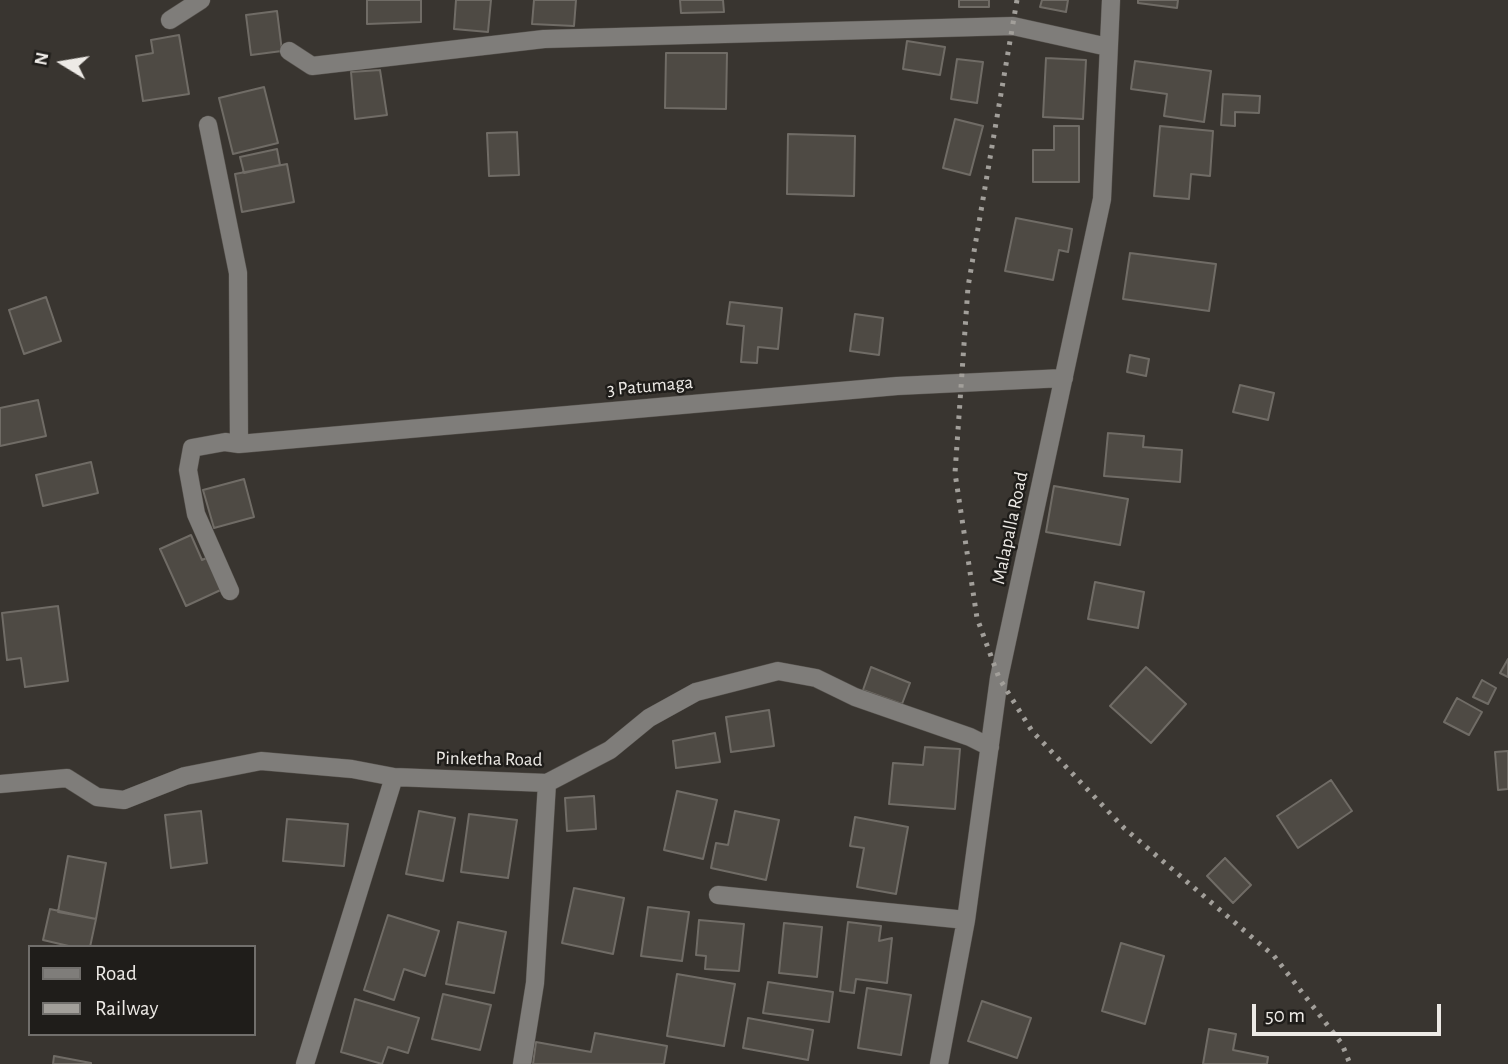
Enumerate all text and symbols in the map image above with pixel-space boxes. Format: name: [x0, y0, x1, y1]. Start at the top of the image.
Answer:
north arrow: [28, 28, 98, 98]
text: N: [31, 51, 52, 67]
street label: 3 Patumaga: [606, 371, 694, 401]
street label: Malapalla Road: [987, 470, 1033, 586]
street label: Pinketha Road: [435, 747, 543, 771]
legend: [28, 945, 256, 1036]
text: Road: [95, 963, 137, 984]
scale bar: [1256, 990, 1445, 1034]
text: Railway: [95, 998, 158, 1019]
text: 50 m: [1265, 1005, 1305, 1026]

